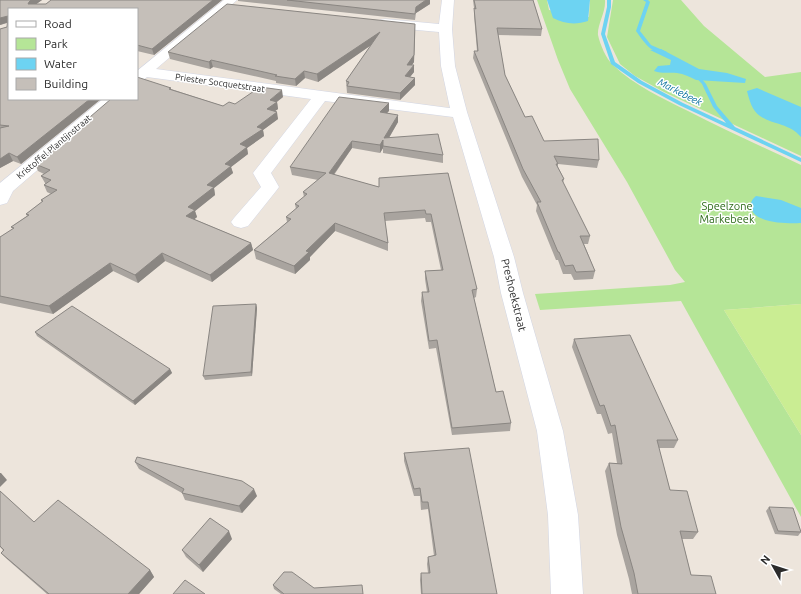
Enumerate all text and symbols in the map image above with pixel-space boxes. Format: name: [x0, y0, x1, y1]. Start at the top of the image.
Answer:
legend: [8, 8, 138, 100]
text: Road: [44, 17, 72, 30]
text: Park: [44, 37, 68, 50]
text: Water: [44, 57, 77, 70]
street label: Priester Socquetstraat: [174, 72, 266, 94]
water label: Markebeek: [656, 76, 705, 108]
text: Building: [44, 77, 88, 90]
street label: Kristoffel Plantijnstraat: [15, 113, 94, 181]
park label: Speelzone Markebeek: [700, 200, 755, 225]
street label: Preshoekstraat: [499, 257, 529, 333]
north arrow: [753, 546, 793, 586]
text: N: [758, 553, 772, 567]

